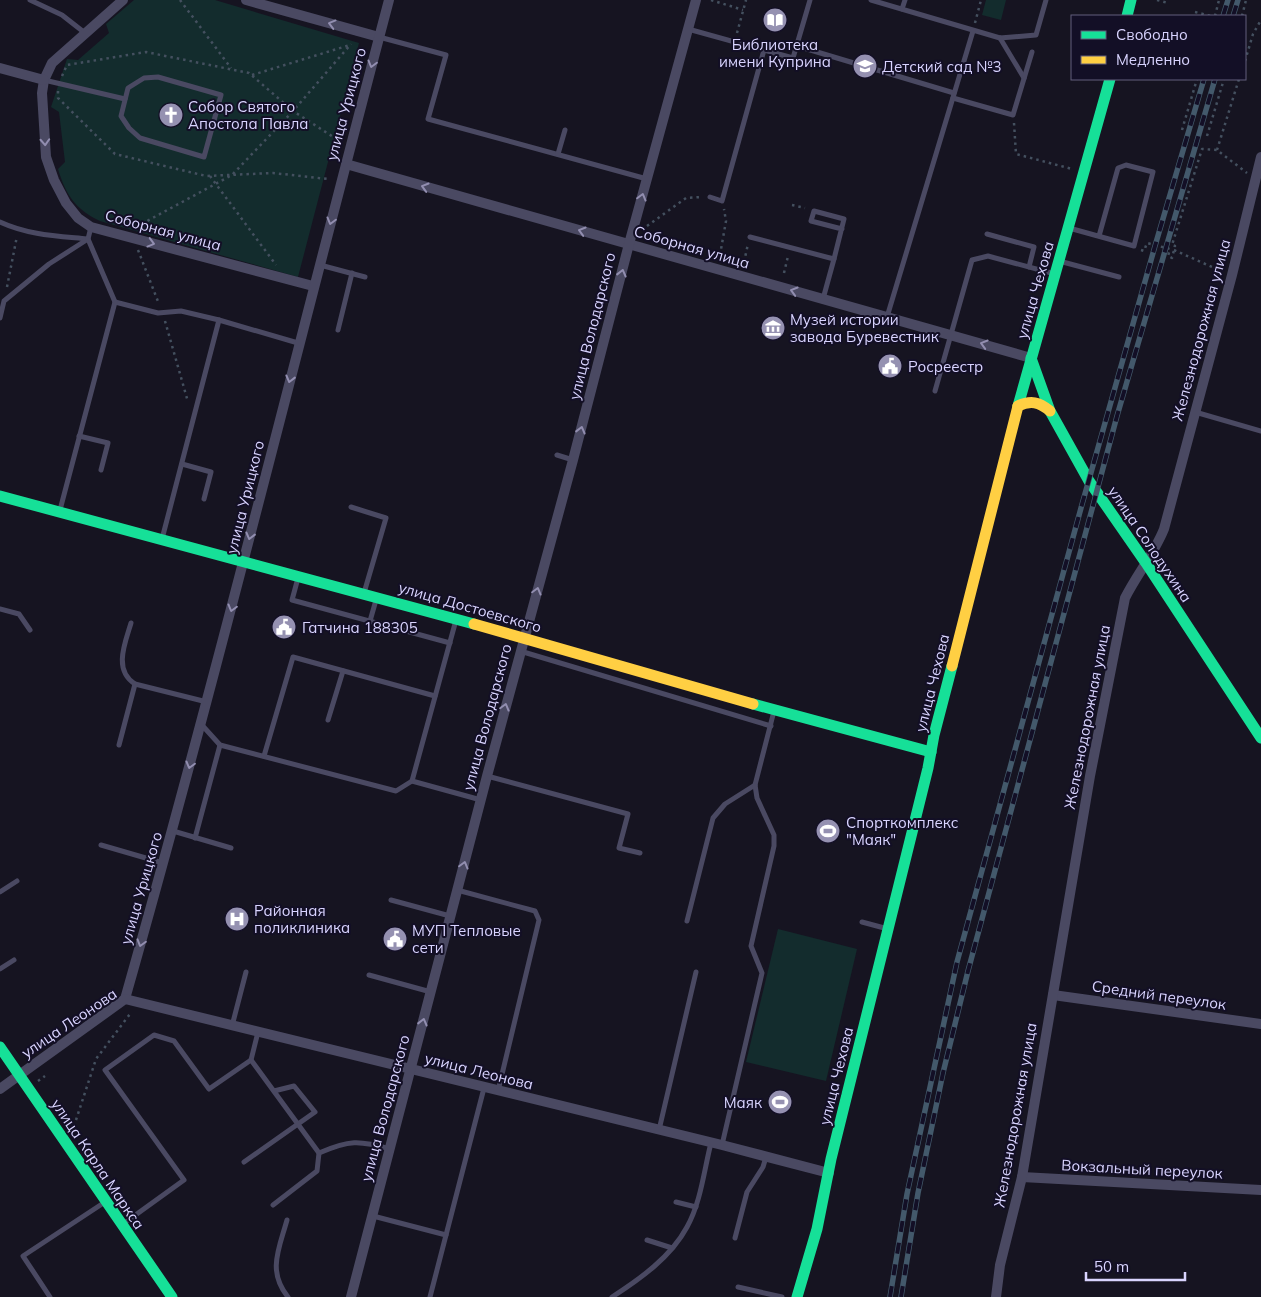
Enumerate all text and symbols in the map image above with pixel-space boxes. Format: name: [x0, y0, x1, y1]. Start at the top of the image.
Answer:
library icon: Библиотека имени Куприна: [762, 7, 788, 33]
legend: [1071, 15, 1246, 80]
one-way arrow: [328, 19, 337, 29]
text: Свободно: [1116, 25, 1188, 44]
place label: Библиотека имени Куприна: [719, 35, 831, 71]
street label: улица Урицкого: [322, 45, 370, 163]
text: Медленно: [1116, 50, 1190, 69]
school or university icon: Детский сад №3: [852, 53, 878, 79]
place label: Детский сад №3: [882, 57, 1002, 76]
one-way arrow: [367, 60, 378, 69]
place label: Собор Святого Апостола Павла: [188, 97, 308, 133]
church icon: Собор Святого Апостола Павла: [158, 102, 184, 128]
one-way arrow: [40, 138, 50, 146]
one-way arrow: [422, 182, 430, 192]
one-way arrow: [636, 194, 646, 202]
street label: Соборная улица: [103, 205, 223, 255]
one-way arrow: [326, 217, 336, 225]
street label: Соборная улица: [632, 221, 752, 273]
one-way arrow: [577, 226, 586, 237]
one-way arrow: [146, 237, 154, 247]
street label: Железнодорожная улица: [1168, 237, 1234, 423]
street label: улица Чехова: [1012, 239, 1058, 341]
street label: улица Володарского: [565, 250, 619, 402]
one-way arrow: [616, 269, 626, 278]
one-way arrow: [790, 286, 798, 296]
place label: Музей истории завода Буревестник: [790, 310, 940, 346]
museum icon: Музей истории завода Буревестник: [760, 315, 786, 341]
one-way arrow: [980, 340, 989, 350]
public building icon: Росреестр: [877, 353, 903, 379]
place label: Росреестр: [908, 357, 983, 376]
one-way arrow: [285, 374, 296, 383]
one-way arrow: [575, 426, 586, 435]
street label: улица Урицкого: [222, 438, 268, 556]
street label: улица Солодухина: [1104, 482, 1196, 606]
one-way arrow: [245, 532, 256, 541]
street label: улица Достоевского: [396, 577, 544, 637]
one-way arrow: [531, 586, 542, 595]
one-way arrow: [227, 603, 238, 612]
public building icon: Гатчина 188305: [271, 614, 297, 640]
place label: Гатчина 188305: [302, 618, 418, 637]
street label: Железнодорожная улица: [1060, 623, 1114, 811]
street label: улица Чехова: [911, 632, 953, 734]
street label: улица Володарского: [458, 642, 516, 792]
one-way arrow: [500, 704, 510, 712]
one-way arrow: [185, 761, 196, 769]
place label: Спорткомплекс "Маяк": [846, 813, 958, 849]
sports icon: Спорткомплекс "Маяк": [815, 818, 841, 844]
street label: улица Урицкого: [116, 830, 166, 946]
one-way arrow: [458, 861, 468, 869]
place label: Районная поликлиника: [254, 901, 350, 937]
hospital icon: Районная поликлиника: [224, 906, 250, 932]
place label: МУП Тепловые сети: [412, 921, 521, 957]
public building icon: МУП Тепловые сети: [382, 926, 408, 952]
one-way arrow: [137, 939, 147, 947]
street label: Средний переулок: [1091, 976, 1228, 1014]
street label: улица Леонова: [18, 984, 120, 1062]
one-way arrow: [417, 1017, 428, 1026]
street label: Железнодорожная улица: [989, 1021, 1041, 1209]
street label: улица Чехова: [815, 1025, 857, 1127]
street label: улица Володарского: [356, 1033, 414, 1183]
street label: улица Леонова: [423, 1048, 535, 1094]
sports icon: Маяк: [767, 1089, 793, 1115]
place label: Маяк: [724, 1093, 763, 1112]
street label: улица Карла Маркса: [47, 1095, 149, 1233]
street label: Вокзальный переулок: [1061, 1155, 1224, 1183]
scale bar: [1086, 1250, 1185, 1282]
text: 50 m: [1094, 1257, 1129, 1276]

